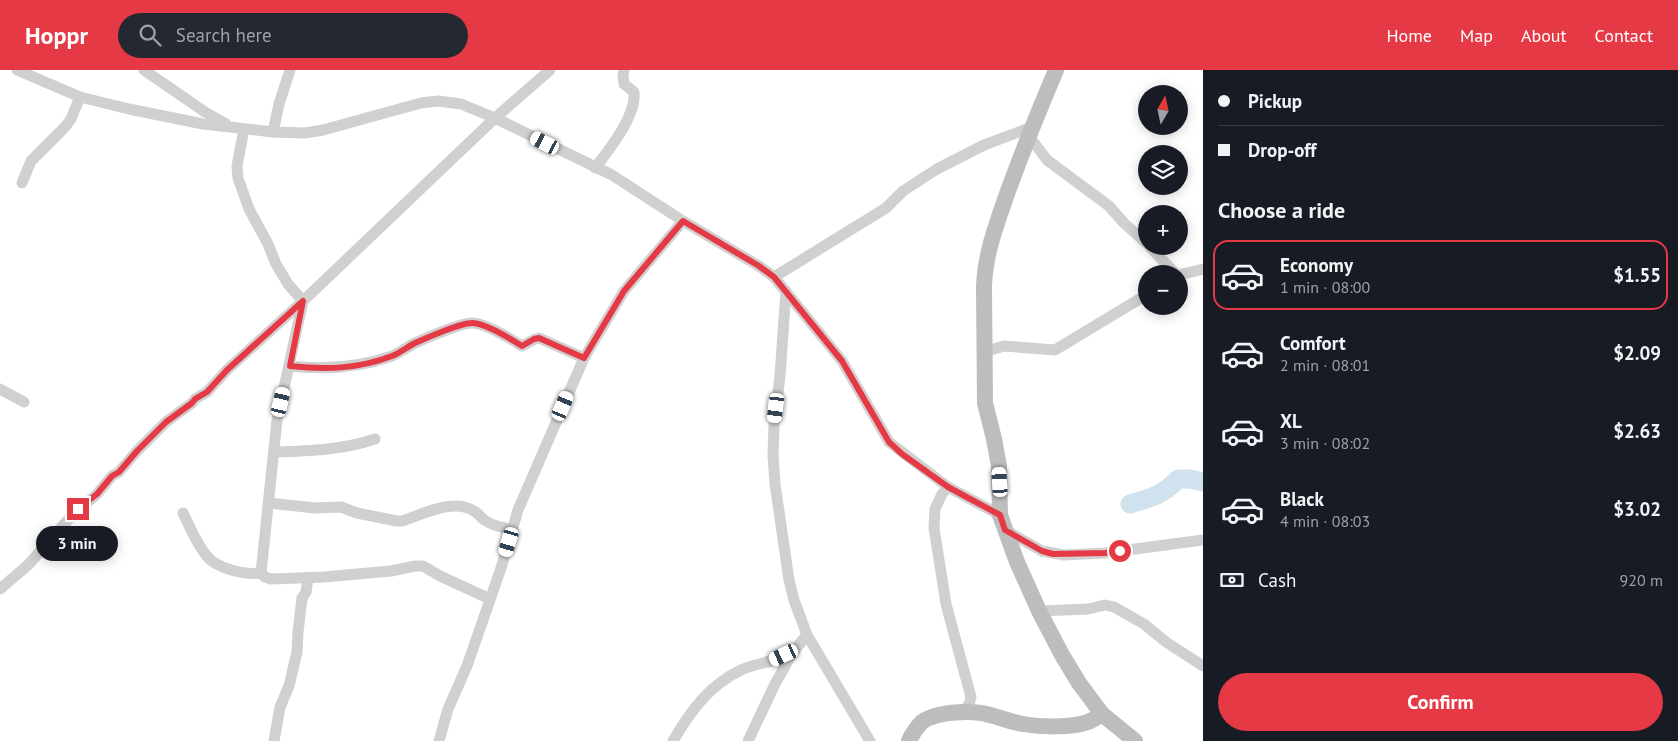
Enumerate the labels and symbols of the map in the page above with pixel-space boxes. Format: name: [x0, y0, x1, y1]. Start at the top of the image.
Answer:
north arrow: [1138, 85, 1188, 135]
car: [528, 130, 561, 156]
car: [270, 386, 291, 418]
car: [550, 389, 575, 423]
car: [766, 392, 785, 424]
car: [991, 467, 1008, 497]
route end: [67, 498, 89, 520]
car: [497, 525, 520, 559]
callout: 3 min: [37, 526, 119, 562]
route start: [1109, 540, 1131, 562]
car: [767, 642, 800, 668]

